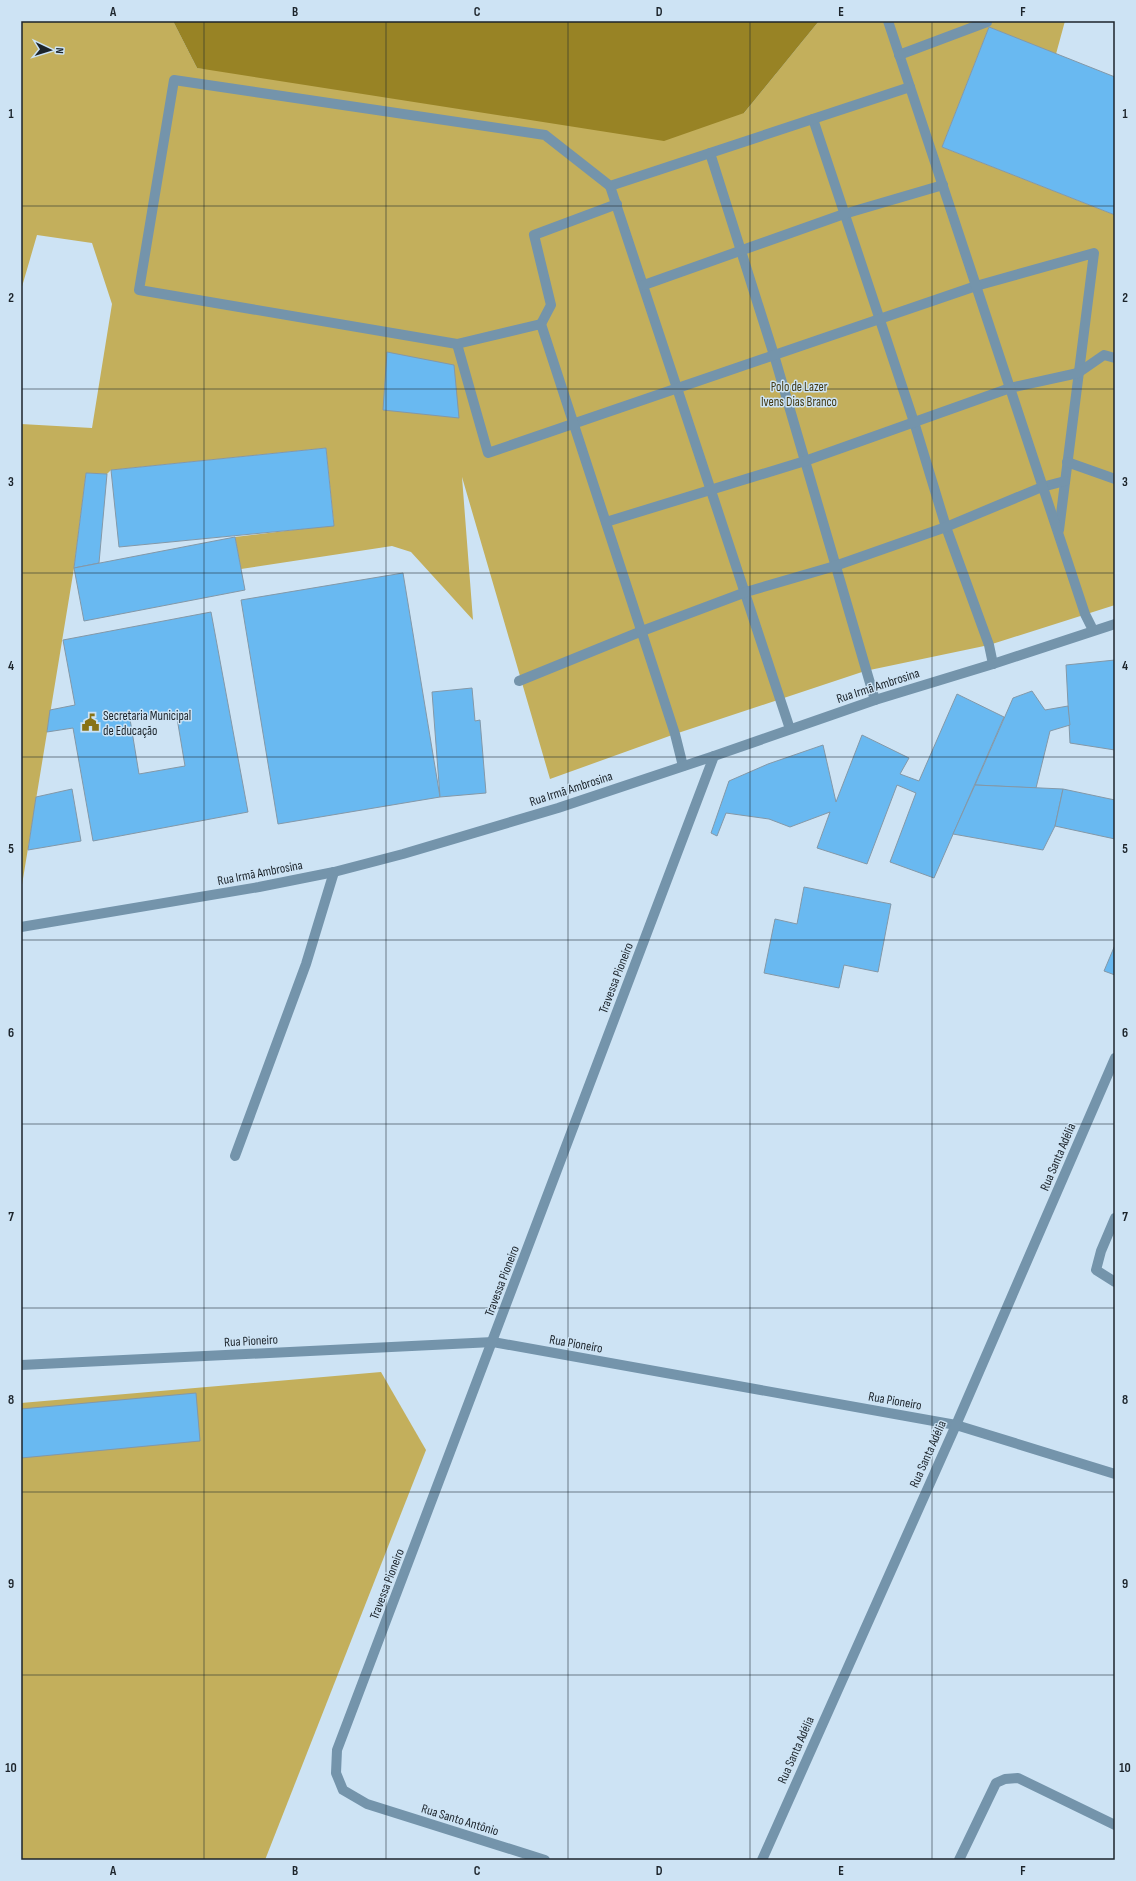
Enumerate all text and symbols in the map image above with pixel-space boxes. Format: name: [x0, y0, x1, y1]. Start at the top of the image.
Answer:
text: A: [109, 4, 117, 20]
text: B: [292, 4, 298, 20]
text: C: [474, 4, 481, 20]
text: D: [656, 4, 663, 20]
text: E: [838, 4, 844, 20]
text: F: [1020, 4, 1026, 20]
north arrow: [30, 30, 70, 70]
text: N: [53, 47, 66, 54]
text: 1: [8, 106, 14, 122]
text: 1: [1122, 106, 1128, 122]
text: 2: [8, 290, 14, 306]
text: 2: [1122, 290, 1128, 306]
park label: Polo de Lazer Ivens Dias Branco: [761, 379, 837, 410]
text: 3: [8, 474, 14, 490]
text: 3: [1122, 474, 1128, 490]
text: 4: [8, 658, 14, 674]
text: 4: [1122, 658, 1128, 674]
street label: Rua Irmã Ambrosina: [834, 665, 922, 707]
place label: Secretaria Municipal de Educação: [103, 708, 191, 739]
public building icon: Secretaria Municipal de Educação: [80, 713, 100, 733]
street label: Rua Irmã Ambrosina: [527, 768, 615, 810]
text: 5: [8, 841, 14, 857]
text: 5: [1122, 841, 1128, 857]
street label: Rua Irmã Ambrosina: [216, 857, 304, 889]
street label: Travessa Pioneiro: [595, 940, 637, 1016]
text: 6: [8, 1025, 14, 1041]
text: 6: [1122, 1025, 1128, 1041]
street label: Rua Santa Adélia: [1037, 1121, 1079, 1193]
text: 7: [8, 1209, 14, 1225]
text: 7: [1122, 1209, 1128, 1225]
street label: Travessa Pioneiro: [481, 1243, 523, 1319]
street label: Rua Pioneiro: [548, 1331, 604, 1357]
street label: Rua Pioneiro: [224, 1332, 278, 1350]
street label: Rua Pioneiro: [867, 1388, 923, 1414]
text: 8: [8, 1392, 14, 1408]
text: 8: [1122, 1392, 1128, 1408]
street label: Rua Santa Adélia: [906, 1418, 950, 1490]
street label: Travessa Pioneiro: [366, 1546, 408, 1622]
text: 9: [8, 1576, 14, 1592]
text: 9: [1122, 1576, 1128, 1592]
street label: Rua Santa Adélia: [774, 1714, 818, 1786]
text: 10: [5, 1760, 17, 1776]
text: 10: [1119, 1760, 1131, 1776]
street label: Rua Santo Antônio: [419, 1801, 501, 1839]
text: A: [109, 1863, 117, 1879]
text: B: [292, 1863, 298, 1879]
text: C: [474, 1863, 481, 1879]
text: D: [656, 1863, 663, 1879]
text: E: [838, 1863, 844, 1879]
text: F: [1020, 1863, 1026, 1879]

